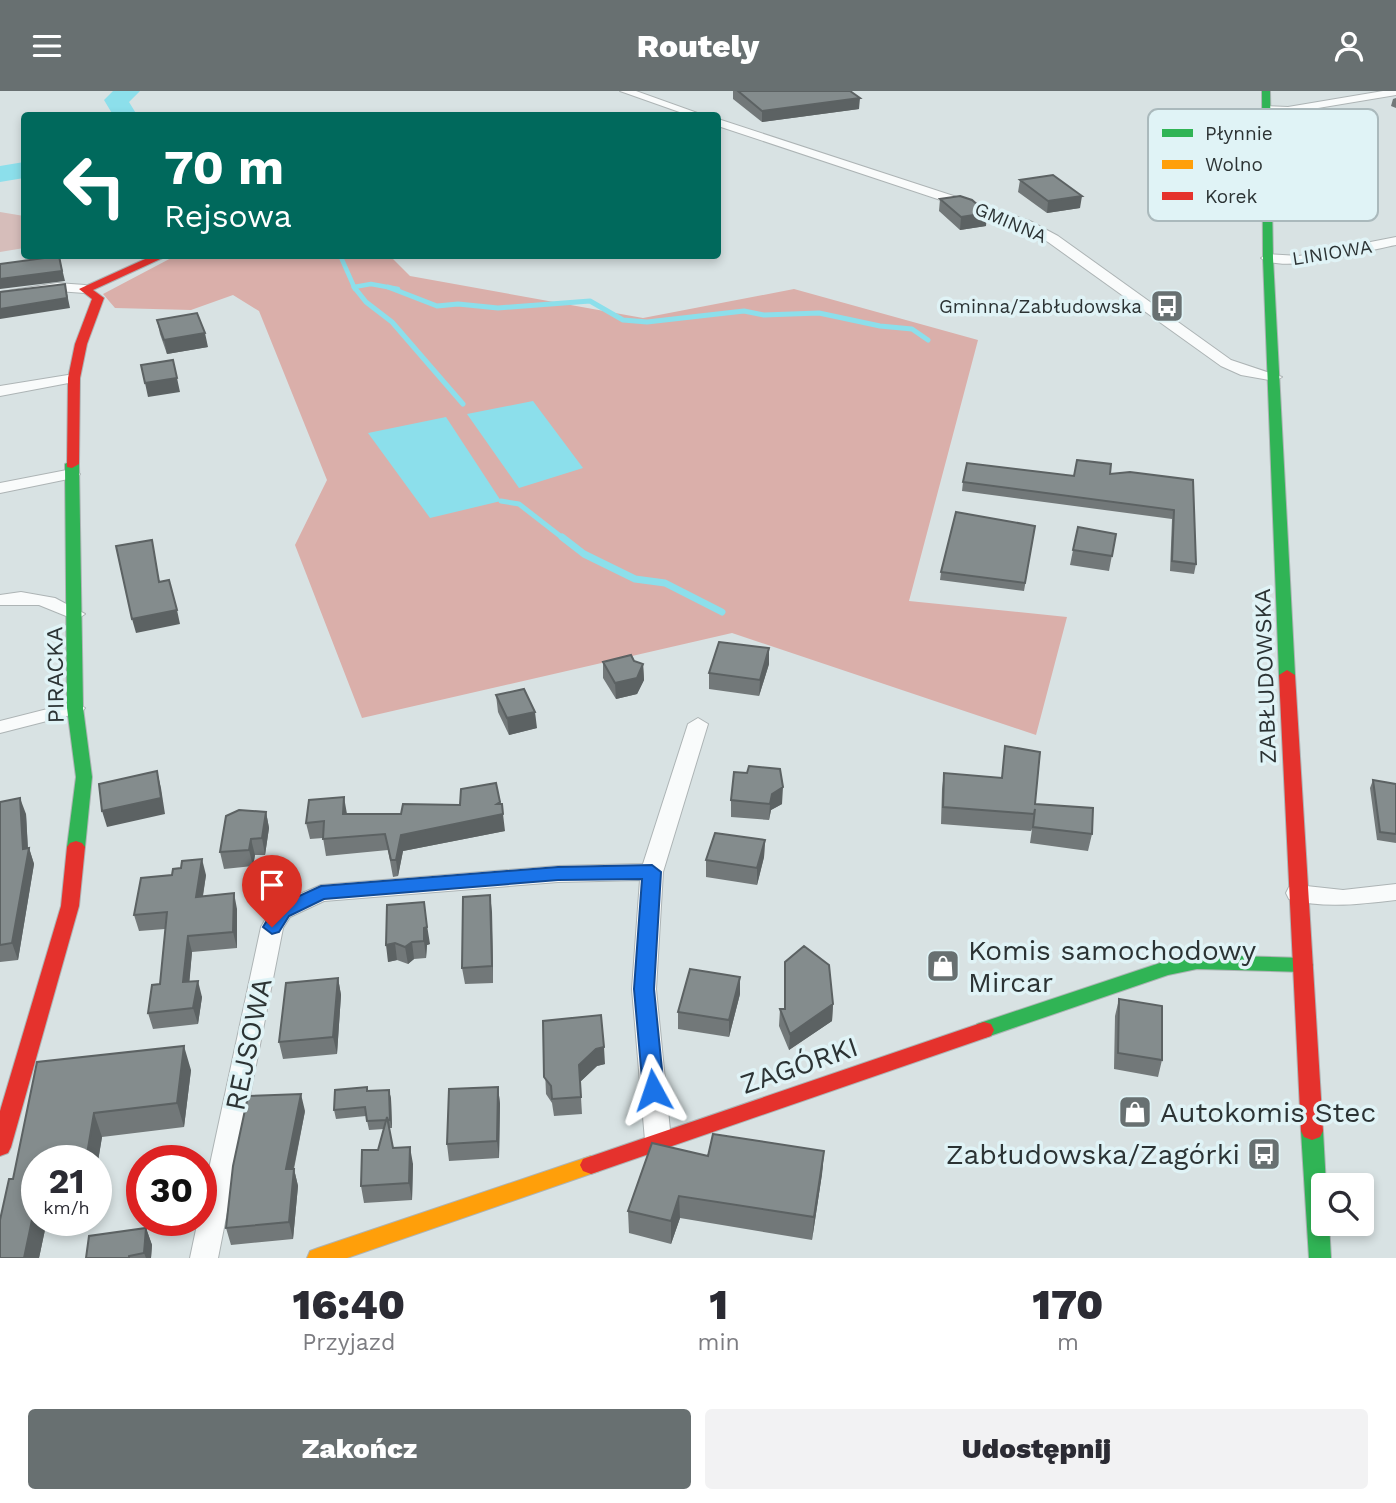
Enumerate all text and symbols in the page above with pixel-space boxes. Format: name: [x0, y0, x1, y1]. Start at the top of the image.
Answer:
icon: menu: [28, 27, 66, 65]
text: Routely: [637, 27, 759, 65]
icon: person: [1330, 27, 1368, 65]
legend: [1148, 109, 1378, 221]
text: Płynnie: [1205, 122, 1273, 145]
text: 70 m: [164, 138, 284, 196]
icon: left: [49, 140, 140, 231]
text: Wolno: [1205, 153, 1263, 176]
text: Korek: [1205, 185, 1257, 208]
text: Rejsowa: [164, 197, 292, 235]
street label: GMINNA: [971, 197, 1051, 248]
street label: LINIOWA: [1290, 235, 1374, 270]
bus stop icon: Gminna/Zabłudowska: [1148, 287, 1186, 325]
place label: Gminna/Zabłudowska: [939, 295, 1142, 318]
street label: ZABŁUDOWSKA: [1249, 588, 1282, 764]
street label: PIRACKA: [41, 626, 70, 724]
pin: [242, 855, 302, 927]
icon: arrive: [253, 866, 291, 904]
place label: Komis samochodowy Mircar: [968, 934, 1257, 999]
shop icon: Komis samochodowy Mircar: [924, 947, 962, 985]
street label: REJSOWA: [218, 975, 279, 1114]
street label: ZAGÓRKI: [736, 1030, 862, 1101]
position arrow: [616, 1053, 690, 1127]
shop icon: Autokomis Stec: [1116, 1093, 1154, 1131]
place label: Autokomis Stec: [1160, 1096, 1376, 1129]
bus stop icon: Zabłudowska/Zagórki: [1245, 1135, 1283, 1173]
place label: Zabłudowska/Zagórki: [946, 1138, 1240, 1171]
speed limit sign: 30: [126, 1145, 217, 1236]
text: 21: [49, 1160, 84, 1202]
map controls: [1311, 1173, 1374, 1236]
button: search: [1311, 1173, 1374, 1236]
text: km/h: [43, 1197, 90, 1218]
text: 16:40: [293, 1280, 405, 1329]
text: 1: [709, 1280, 728, 1329]
text: 170: [1032, 1280, 1103, 1329]
text: Przyjazd: [302, 1329, 395, 1356]
text: min: [698, 1329, 740, 1356]
text: m: [1057, 1329, 1079, 1356]
button: Zakończ: [28, 1409, 691, 1489]
button: Udostępnij: [705, 1409, 1368, 1489]

